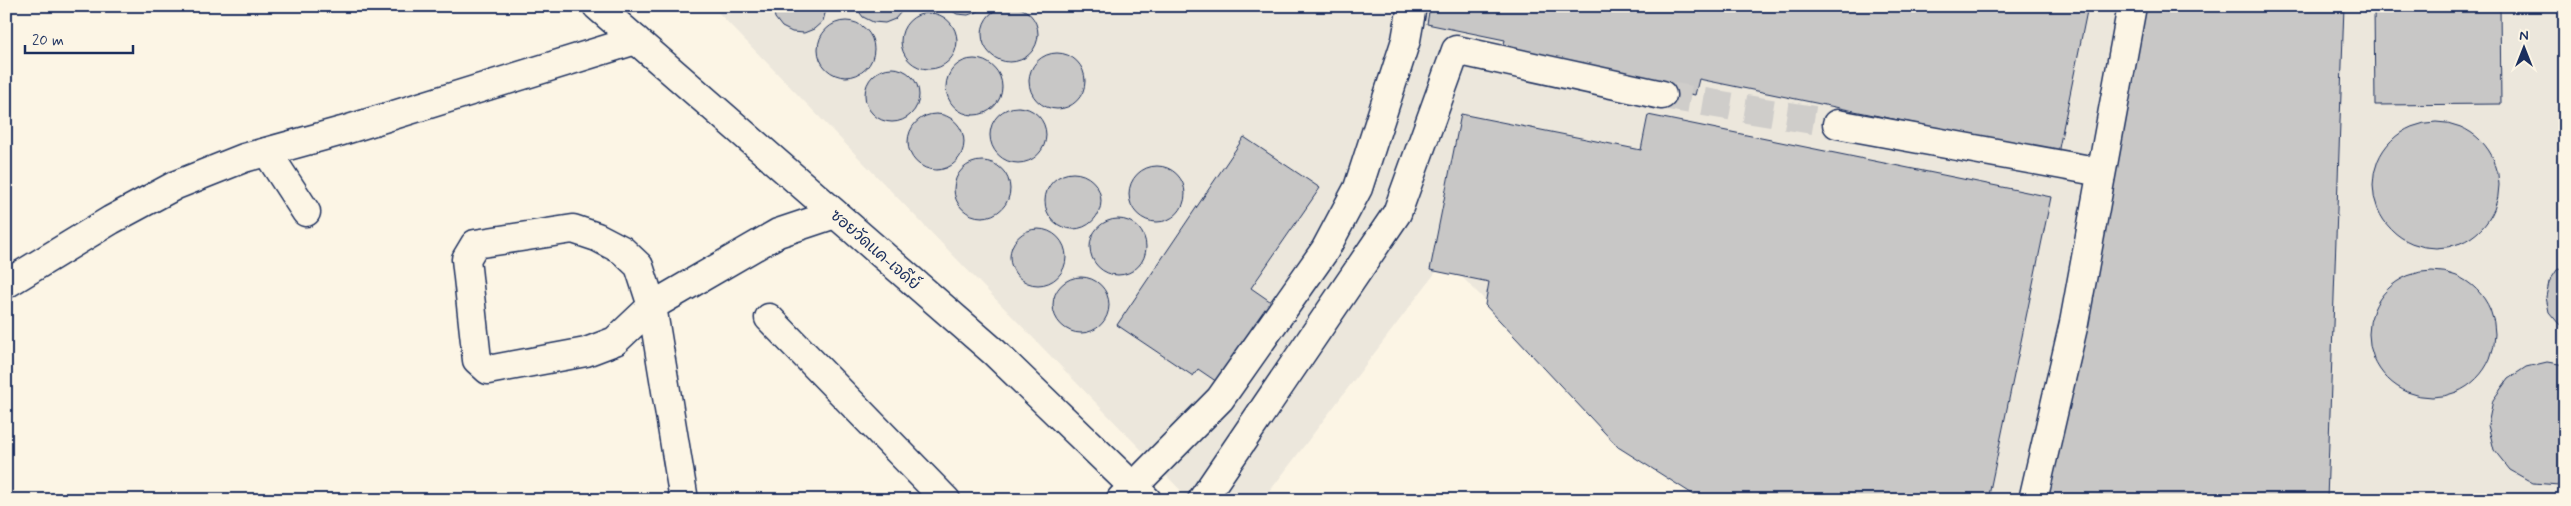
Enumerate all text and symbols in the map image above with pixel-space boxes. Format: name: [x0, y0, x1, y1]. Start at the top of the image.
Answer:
scale bar: [25, 22, 132, 54]
north arrow: [2498, 22, 2548, 72]
text: N: [2519, 27, 2529, 45]
text: 20 m: [32, 31, 64, 51]
street label: ซอยวัดแค-เจดีย์: [826, 204, 926, 295]

